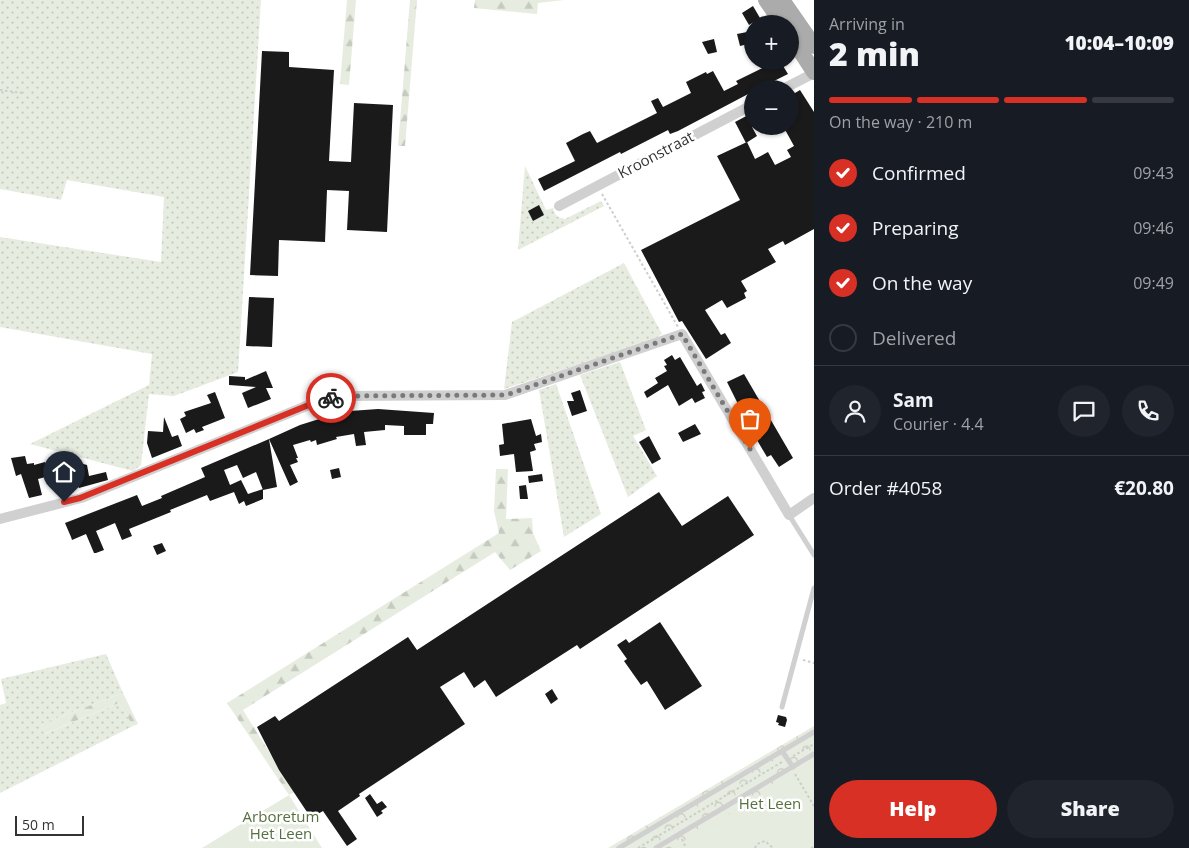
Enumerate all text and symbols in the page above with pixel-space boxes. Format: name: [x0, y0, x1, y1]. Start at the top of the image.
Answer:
text: Arriving in: [829, 13, 905, 35]
map controls: [744, 15, 799, 135]
button: +: [744, 15, 799, 70]
text: 10:04–10:09: [1064, 30, 1174, 56]
text: 2 min: [829, 32, 920, 75]
button: −: [744, 80, 799, 135]
text: On the way · 210 m: [829, 111, 972, 133]
street label: Kroonstraat: [614, 126, 697, 182]
icon: check: [829, 159, 857, 187]
text: Confirmed: [872, 160, 966, 186]
text: 09:43: [1133, 162, 1174, 184]
icon: check: [829, 214, 857, 242]
text: Preparing: [872, 215, 959, 241]
text: 09:46: [1133, 217, 1174, 239]
icon: check: [829, 269, 857, 297]
text: On the way: [872, 270, 972, 296]
text: 09:49: [1133, 272, 1174, 294]
text: Delivered: [872, 325, 956, 351]
courier: [306, 373, 356, 423]
icon: bike: [317, 384, 345, 412]
button: person: [829, 385, 881, 437]
button: chat: [1058, 385, 1110, 437]
button: phone: [1122, 385, 1174, 437]
text: Sam: [893, 387, 934, 413]
pin: [729, 398, 771, 449]
icon: bag: [736, 405, 764, 433]
text: Courier · 4.4: [893, 413, 984, 435]
pin: [43, 451, 85, 502]
icon: home: [50, 458, 78, 486]
text: Order #4058: [829, 475, 942, 501]
text: €20.80: [1114, 475, 1174, 501]
button: Help: [829, 780, 997, 838]
button: Share: [1007, 780, 1174, 838]
park label: Het Leen: [739, 793, 801, 813]
park label: Arboretum Het Leen: [243, 806, 319, 843]
scale bar: [15, 813, 84, 836]
text: 50 m: [22, 815, 55, 834]

